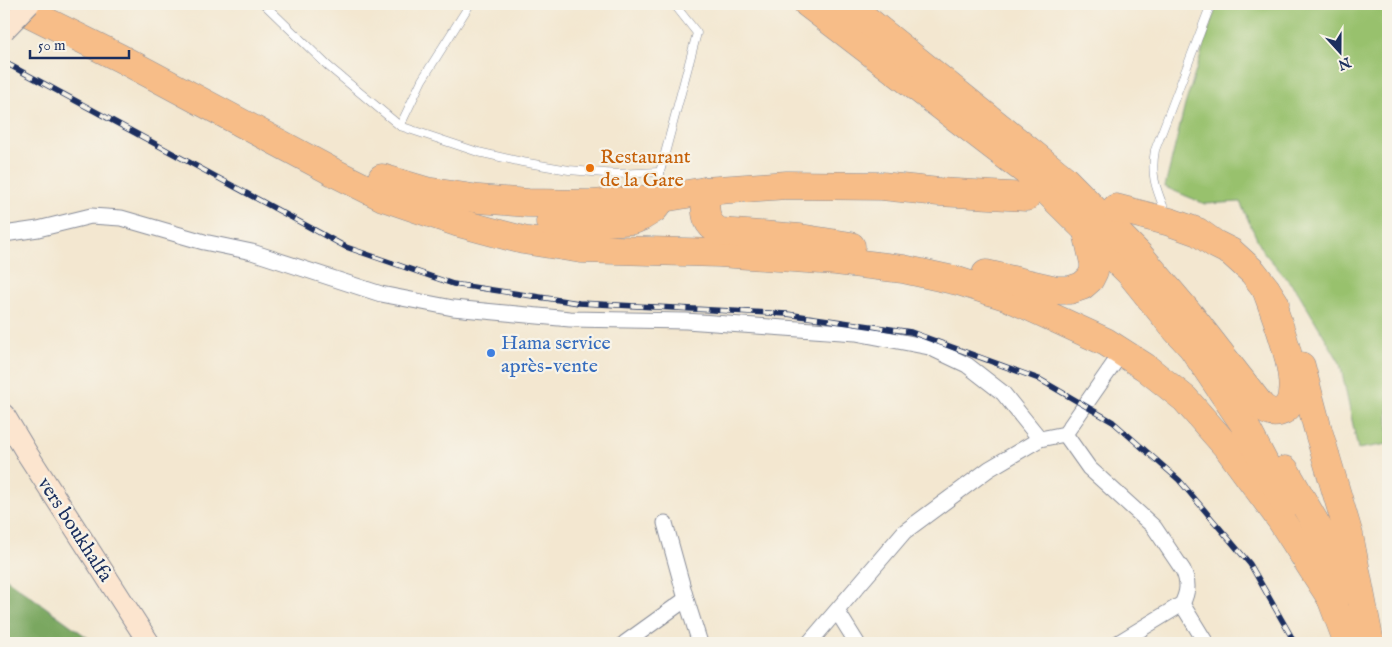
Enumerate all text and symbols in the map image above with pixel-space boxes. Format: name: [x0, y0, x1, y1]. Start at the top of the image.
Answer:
scale bar: [30, 28, 129, 60]
north arrow: [1314, 28, 1364, 78]
text: 50 m: [38, 36, 66, 55]
text: N: [1335, 52, 1354, 74]
place label: Restaurant de la Gare: [600, 145, 691, 193]
marker: Restaurant de la Gare: [584, 162, 596, 174]
place label: Hama service après-vente: [501, 331, 611, 379]
marker: Hama service après-vente: [485, 347, 497, 359]
street label: vers boukhalfa: [32, 473, 118, 587]

